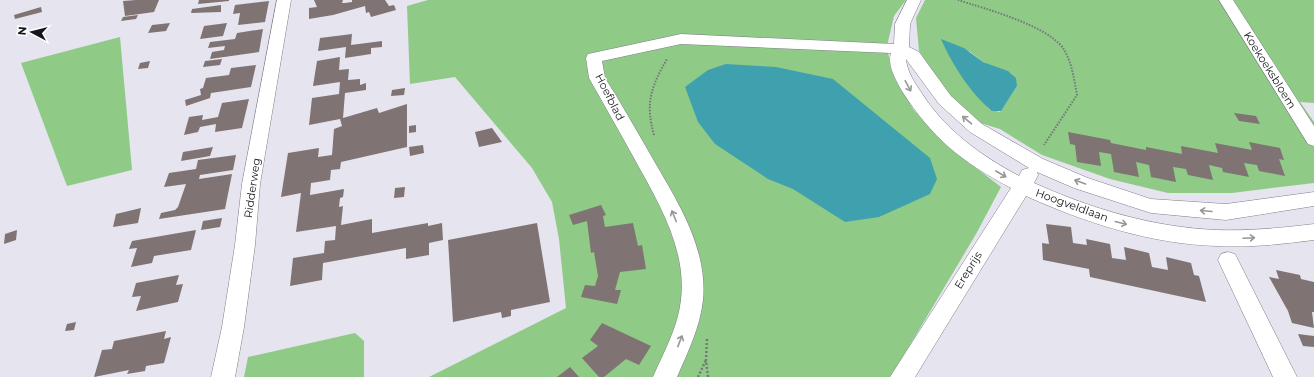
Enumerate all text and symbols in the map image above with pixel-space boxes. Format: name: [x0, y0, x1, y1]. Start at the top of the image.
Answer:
north arrow: [12, 12, 52, 52]
text: N: [15, 26, 30, 36]
street label: Koekoeksbloem: [1241, 29, 1299, 111]
street label: Hoefblad: [592, 71, 628, 123]
one-way arrow: [904, 79, 912, 91]
one-way arrow: [961, 115, 972, 124]
street label: Ridderweg: [241, 157, 263, 219]
one-way arrow: [995, 170, 1007, 178]
one-way arrow: [1075, 178, 1087, 186]
street label: Hoogveldlaan: [1034, 185, 1110, 225]
one-way arrow: [1200, 207, 1213, 214]
one-way arrow: [670, 210, 678, 222]
one-way arrow: [1114, 219, 1127, 227]
one-way arrow: [1242, 234, 1255, 242]
street label: Ereprijs: [951, 248, 985, 291]
one-way arrow: [677, 336, 685, 348]

